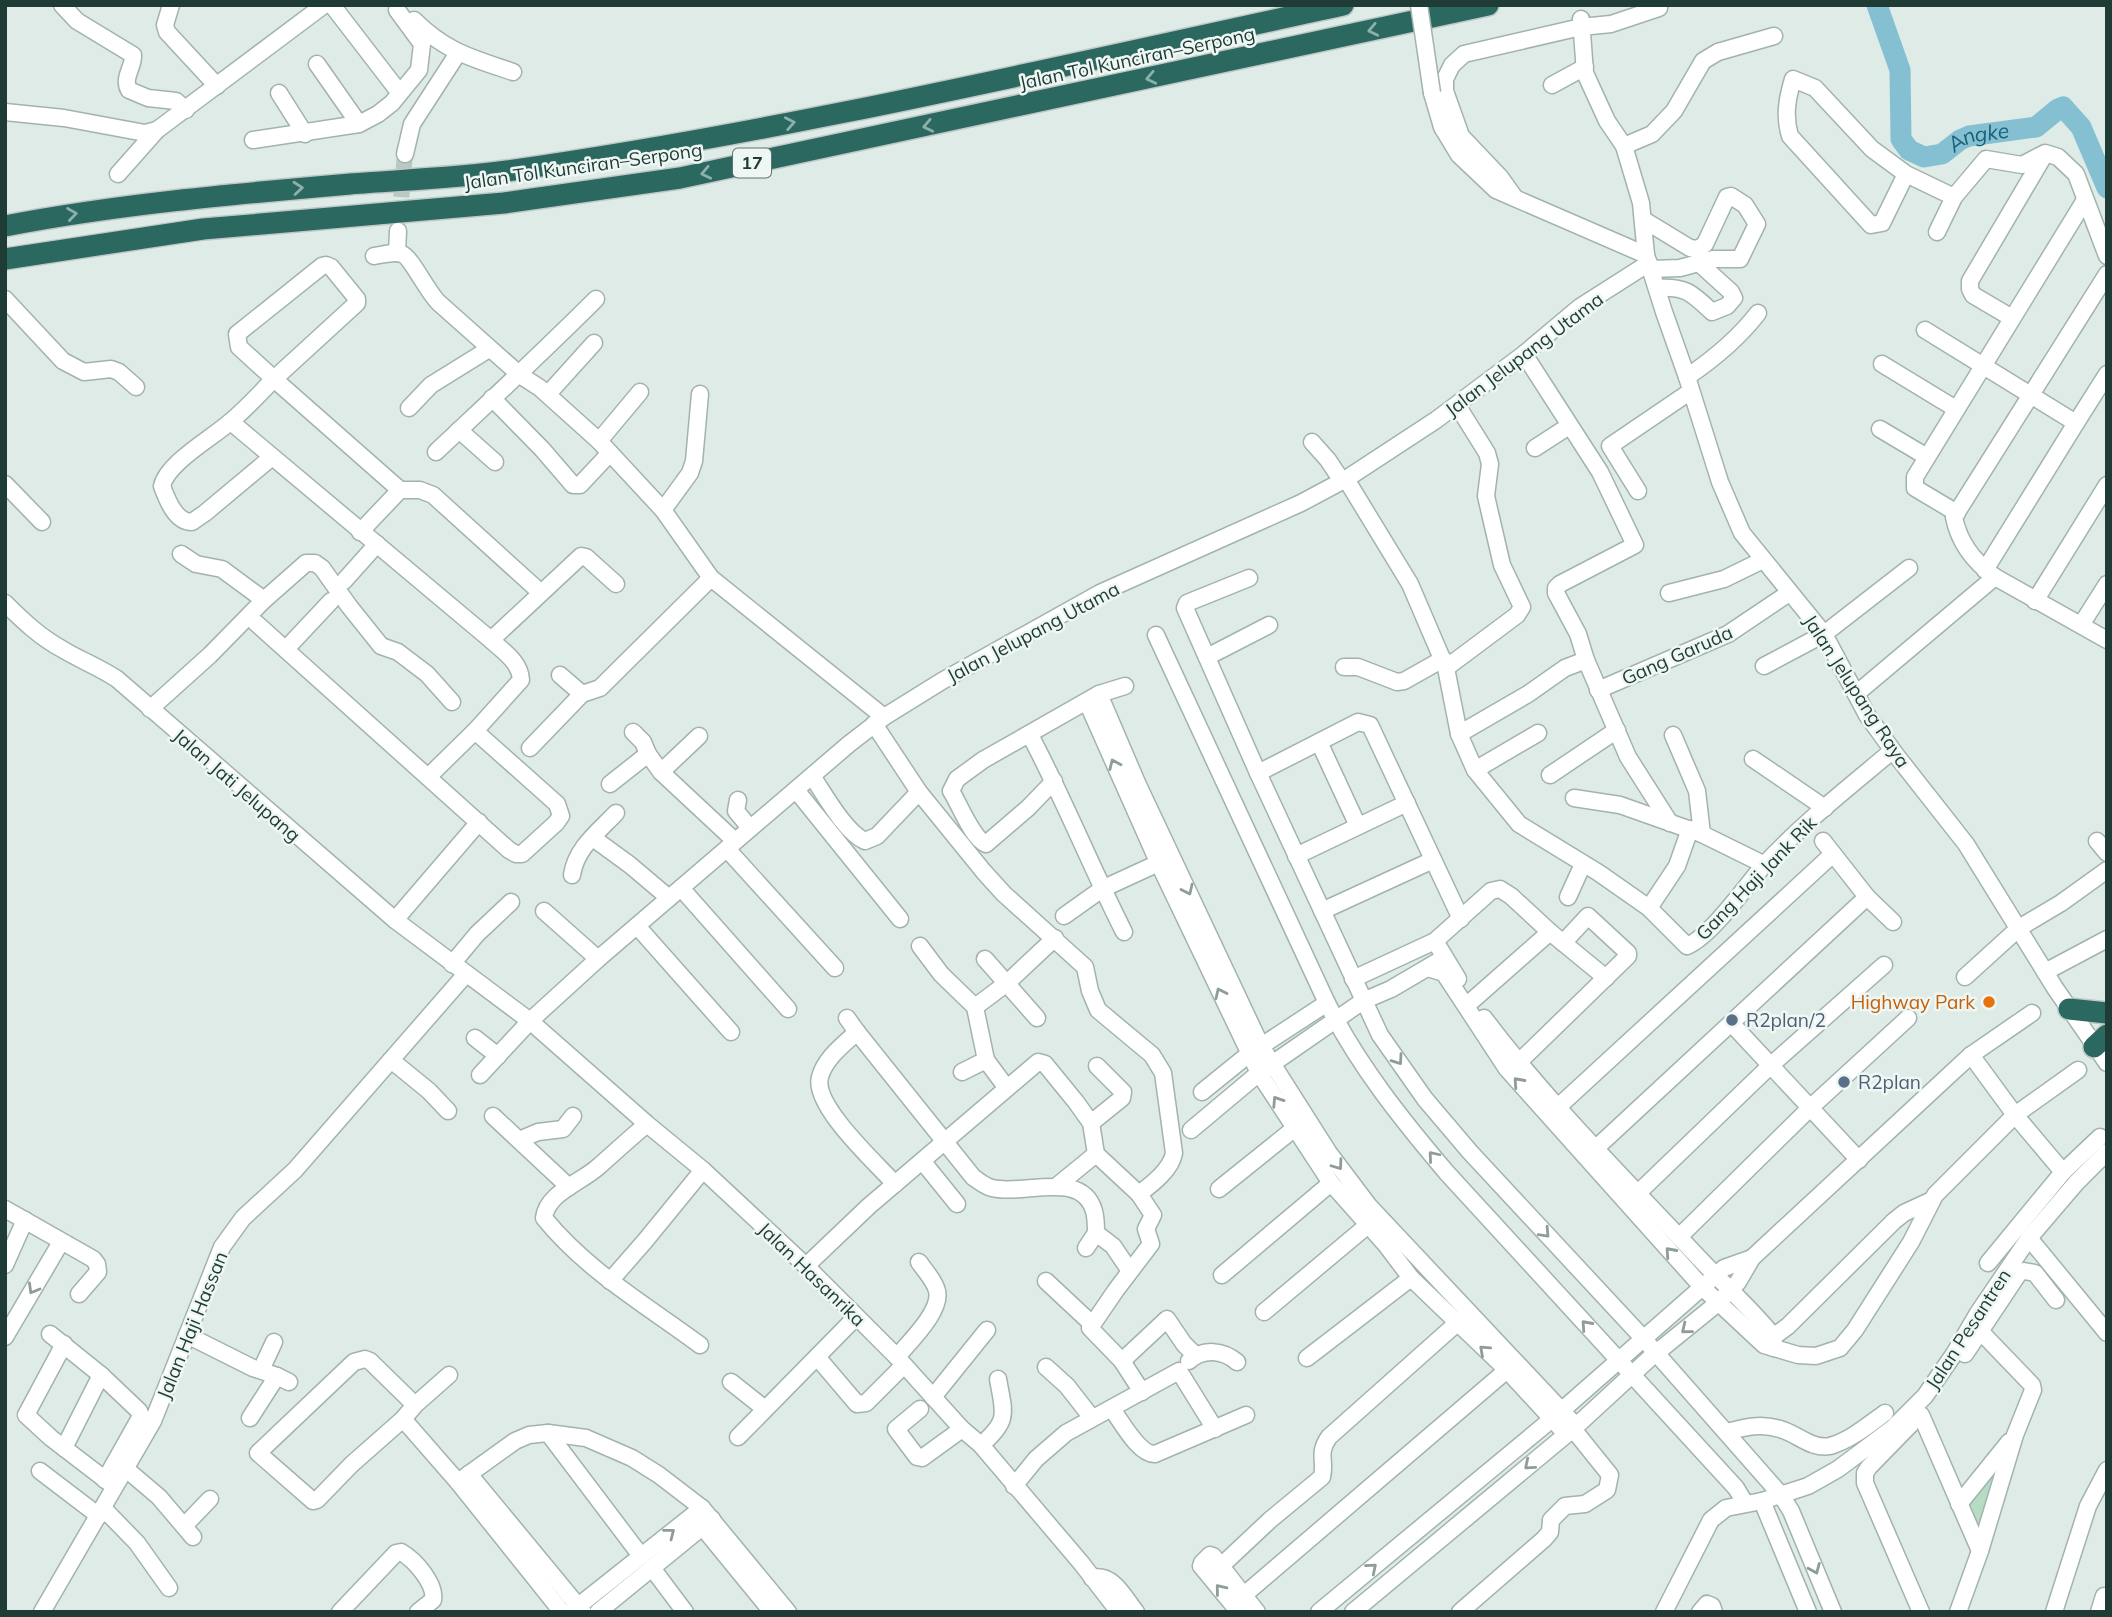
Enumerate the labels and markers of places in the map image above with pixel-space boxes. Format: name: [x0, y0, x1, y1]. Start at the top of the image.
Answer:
place label: Highway Park: [1851, 990, 1975, 1014]
marker: Highway Park: [1981, 994, 1997, 1010]
place label: R2plan/2: [1746, 1008, 1826, 1032]
marker: R2plan/2: [1724, 1012, 1740, 1028]
place label: R2plan: [1858, 1070, 1921, 1094]
marker: R2plan: [1836, 1074, 1852, 1090]

